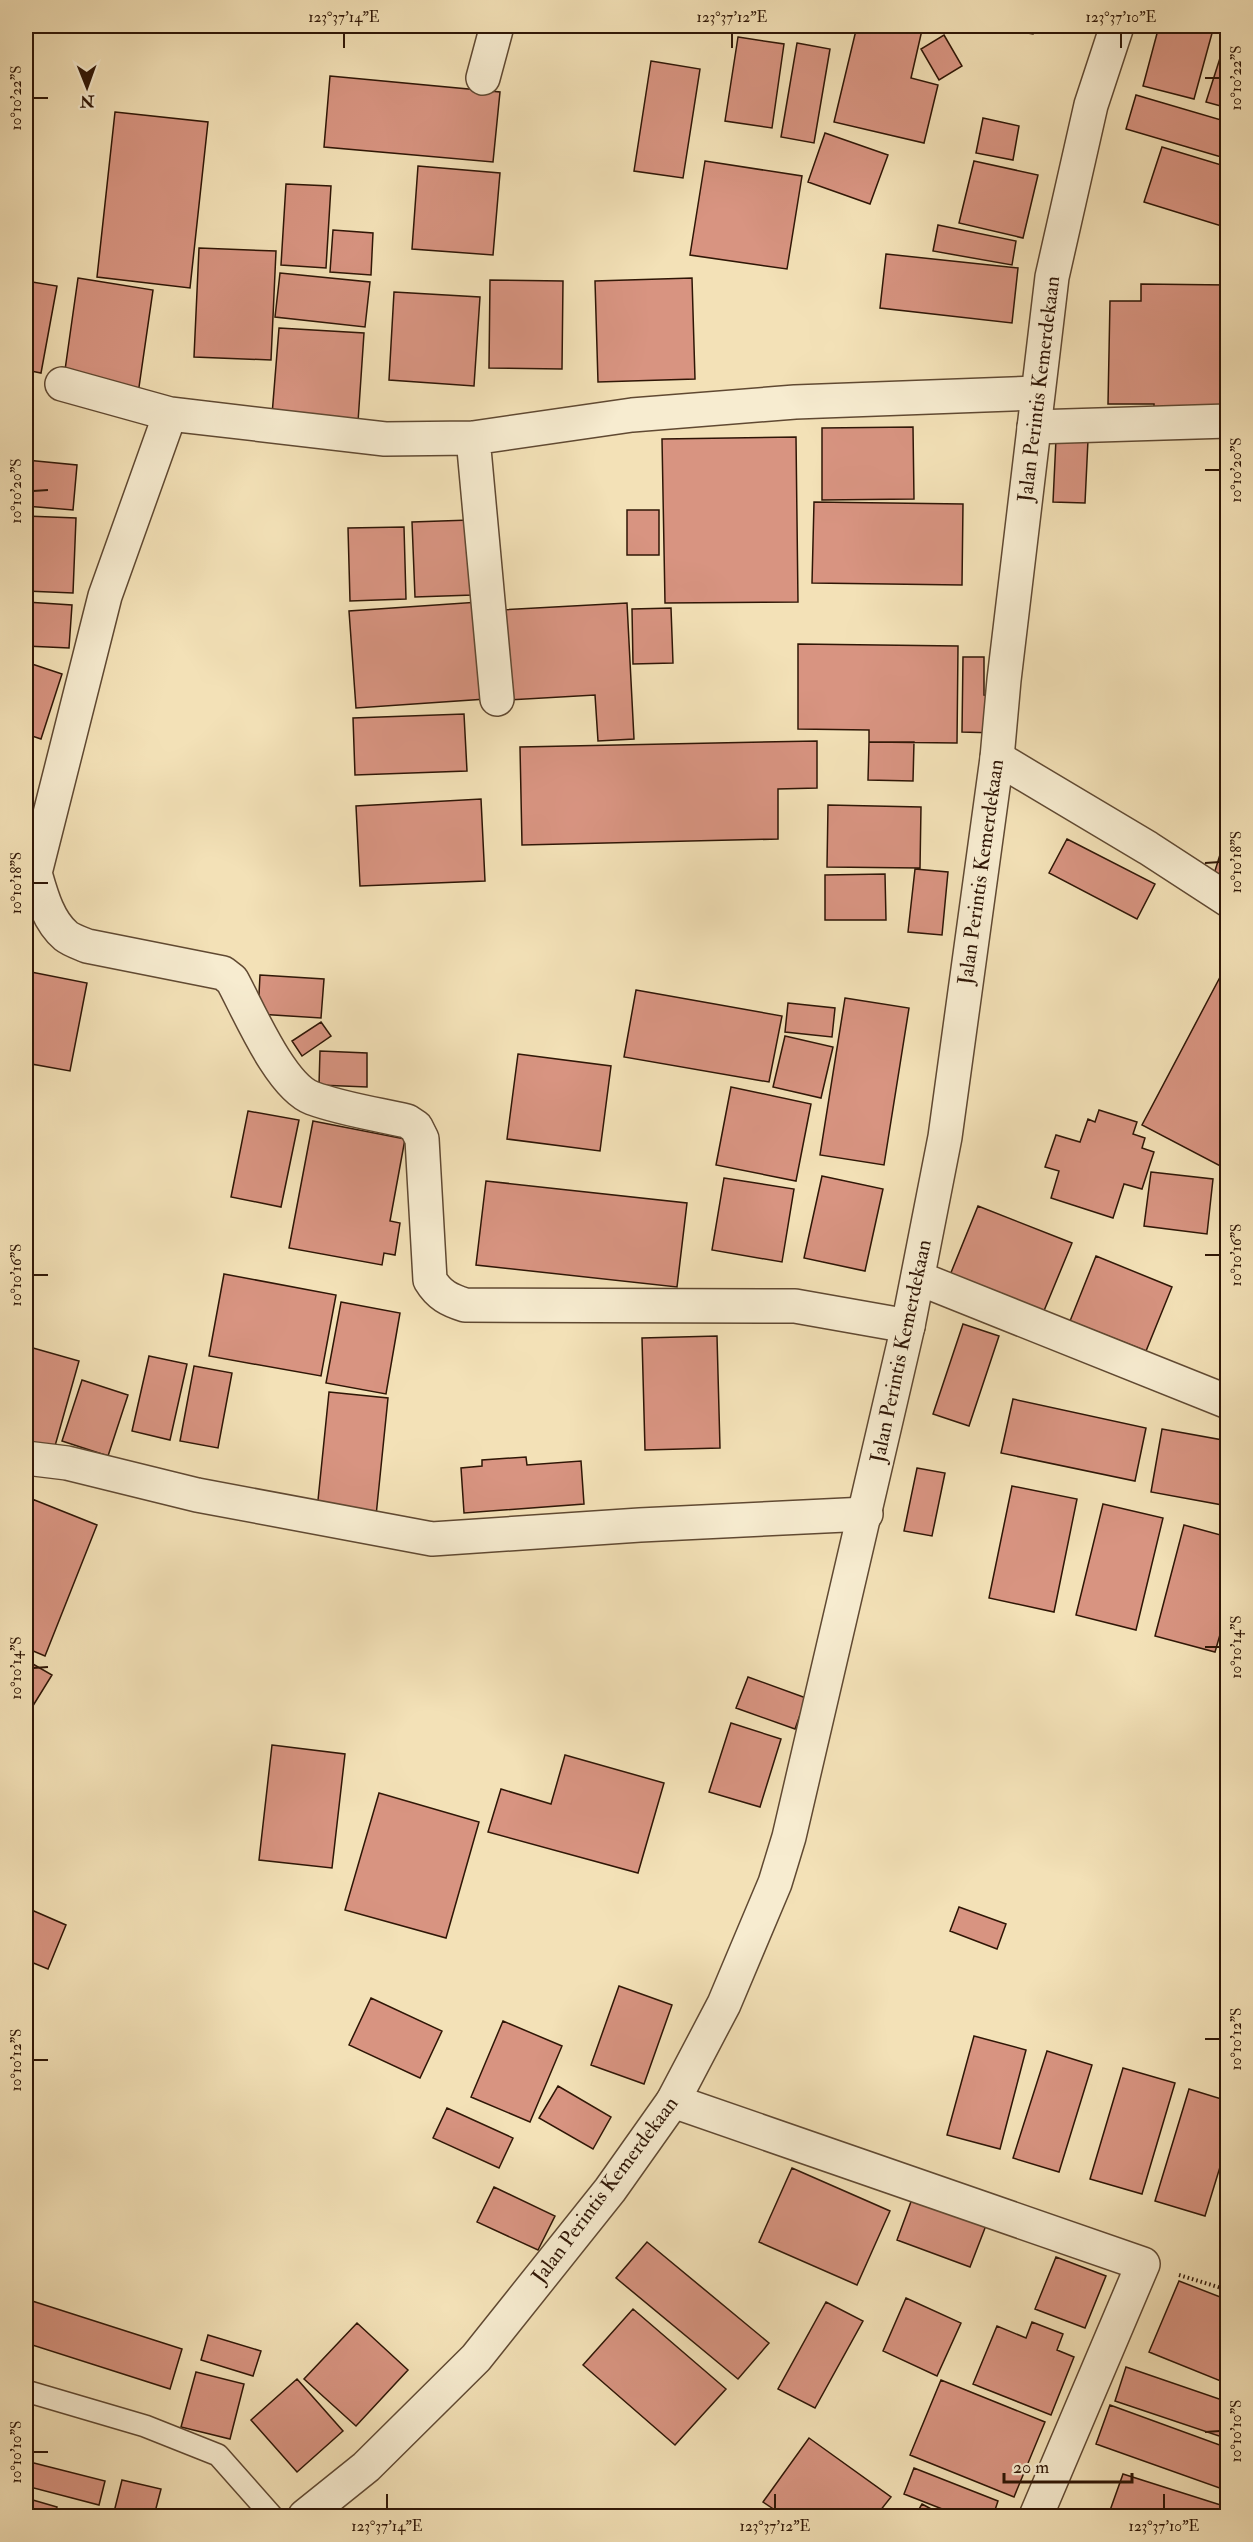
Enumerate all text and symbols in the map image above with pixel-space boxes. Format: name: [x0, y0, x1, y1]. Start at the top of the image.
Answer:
text: 123°37'14"E: [308, 8, 380, 27]
text: 123°37'12"E: [697, 8, 768, 27]
text: 123°37'10"E: [1086, 8, 1157, 27]
text: 10°10'22"S: [1227, 45, 1246, 111]
north arrow: [57, 57, 117, 117]
text: 10°10'22"S: [7, 65, 26, 131]
text: N: [79, 91, 96, 111]
street label: Jalan Perintis Kemerdekaan: [1012, 274, 1066, 505]
text: 10°10'20"S: [1227, 437, 1246, 503]
text: 10°10'20"S: [7, 458, 26, 524]
street label: Jalan Perintis Kemerdekaan: [952, 757, 1010, 988]
text: 10°10'18"S: [1227, 831, 1246, 893]
text: 10°10'18"S: [7, 852, 26, 914]
text: 10°10'16"S: [1227, 1224, 1246, 1286]
street label: Jalan Perintis Kemerdekaan: [864, 1237, 938, 1466]
text: 10°10'16"S: [7, 1244, 26, 1306]
text: 10°10'14"S: [1227, 1615, 1246, 1679]
text: 10°10'14"S: [7, 1636, 26, 1700]
text: 10°10'12"S: [1227, 2008, 1246, 2070]
text: 10°10'12"S: [7, 2029, 26, 2091]
street label: Jalan Perintis Kemerdekaan: [525, 2091, 684, 2290]
text: 10°10'10"S: [1227, 2400, 1246, 2462]
text: 10°10'10"S: [7, 2421, 26, 2483]
scale bar: [1004, 2446, 1132, 2484]
text: 20 m: [1013, 2456, 1049, 2479]
text: 123°37'14"E: [351, 2517, 423, 2536]
text: 123°37'12"E: [740, 2517, 811, 2536]
text: 123°37'10"E: [1129, 2517, 1200, 2536]

